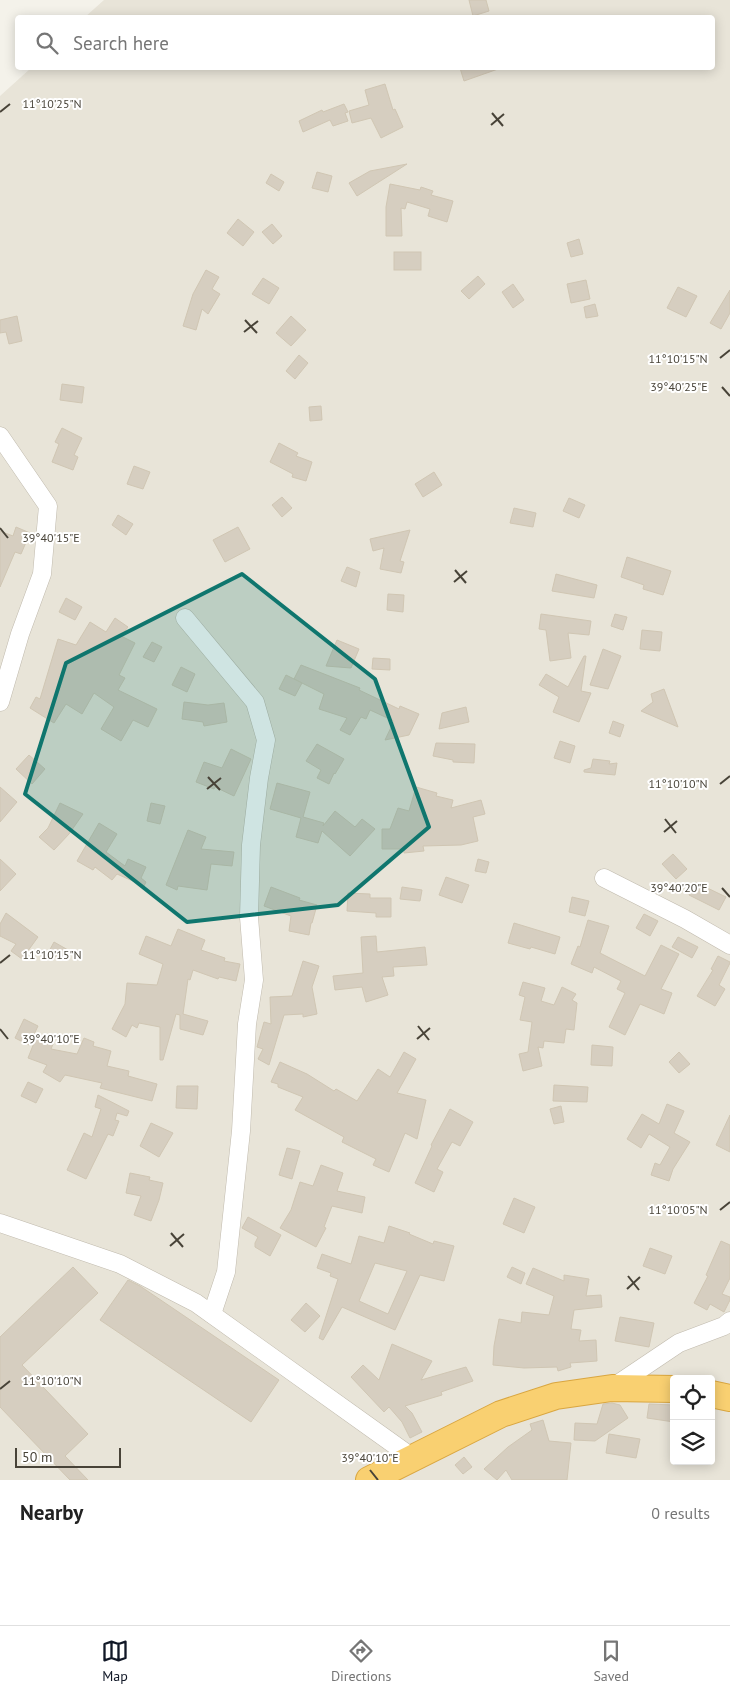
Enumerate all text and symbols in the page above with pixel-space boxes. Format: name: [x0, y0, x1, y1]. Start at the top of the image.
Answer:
search box: [15, 15, 715, 70]
icon: search: [33, 29, 61, 57]
text: Search here: [73, 31, 169, 55]
text: 11°10'25"N: [22, 96, 82, 111]
text: 11°10'15"N: [648, 351, 708, 366]
text: 39°40'25"E: [650, 379, 708, 394]
text: 39°40'15"E: [22, 530, 80, 545]
text: 11°10'10"N: [648, 776, 708, 791]
text: 39°40'20"E: [650, 880, 708, 895]
text: 11°10'15"N: [22, 947, 82, 962]
text: 39°40'10"E: [22, 1031, 80, 1046]
text: 11°10'05"N: [648, 1202, 708, 1217]
text: 11°10'10"N: [22, 1373, 82, 1388]
map controls: [670, 1375, 715, 1465]
button: locate: [670, 1375, 715, 1420]
button: layers: [670, 1420, 715, 1465]
scale bar: [15, 1445, 121, 1468]
text: 50 m: [22, 1448, 52, 1466]
text: 39°40'10"E: [341, 1450, 399, 1465]
text: Nearby: [20, 1499, 83, 1526]
text: 0 results: [651, 1503, 710, 1523]
tab: Map: [101, 1637, 129, 1685]
tab: Directions: [331, 1637, 391, 1685]
tab: Saved: [593, 1637, 629, 1685]

